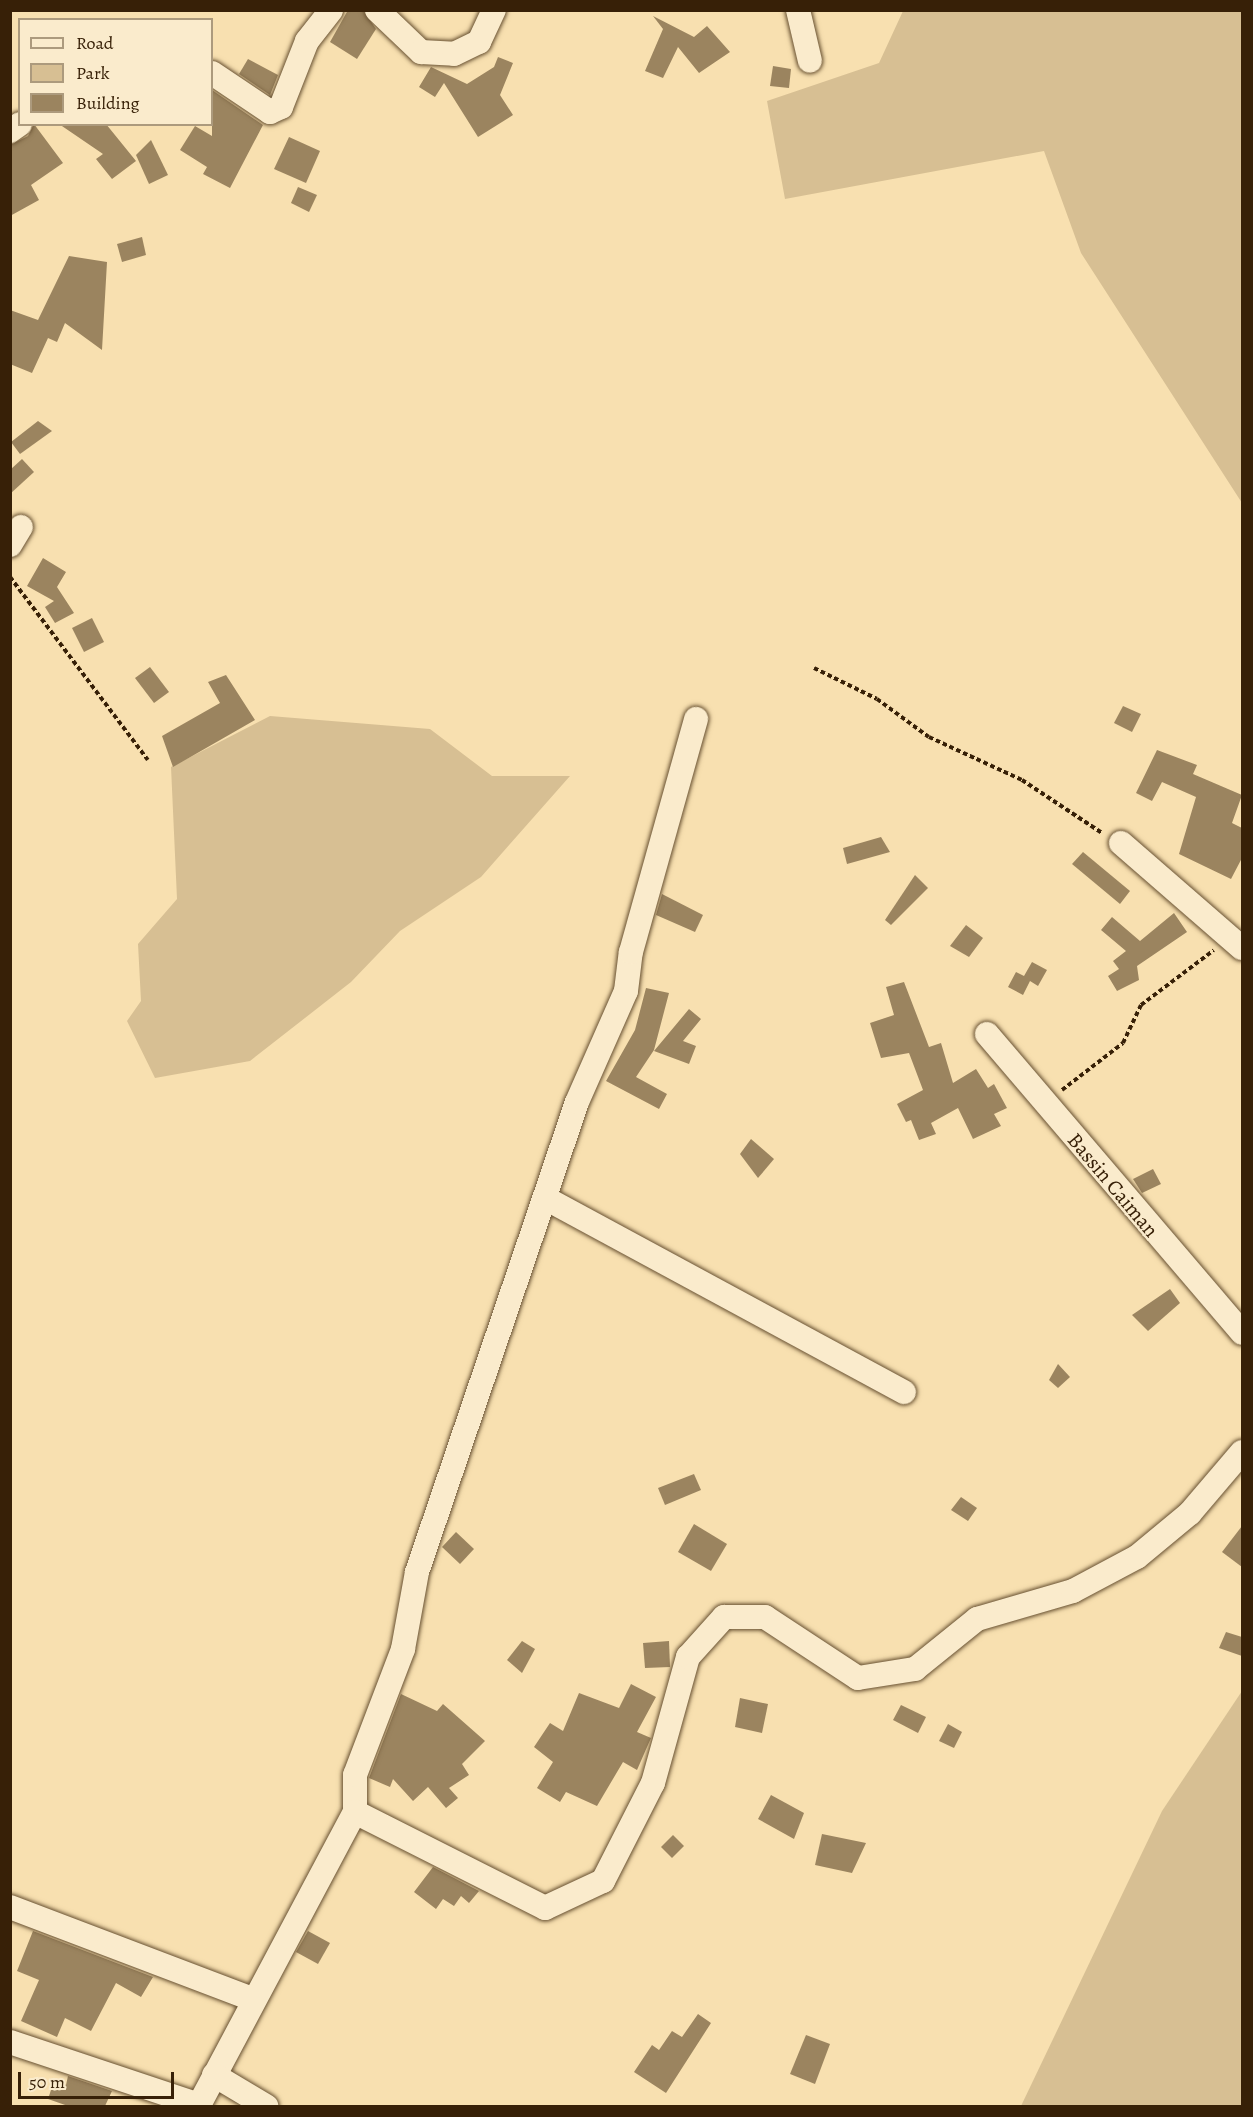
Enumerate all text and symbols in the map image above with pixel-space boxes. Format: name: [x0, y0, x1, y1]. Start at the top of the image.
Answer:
legend: [18, 18, 213, 126]
text: Road: [76, 31, 113, 55]
text: Park: [76, 61, 110, 85]
text: Building: [76, 91, 140, 115]
street label: Bassin Caiman: [1062, 1128, 1164, 1242]
scale bar: [21, 2060, 177, 2098]
text: 50 m: [29, 2070, 65, 2094]

